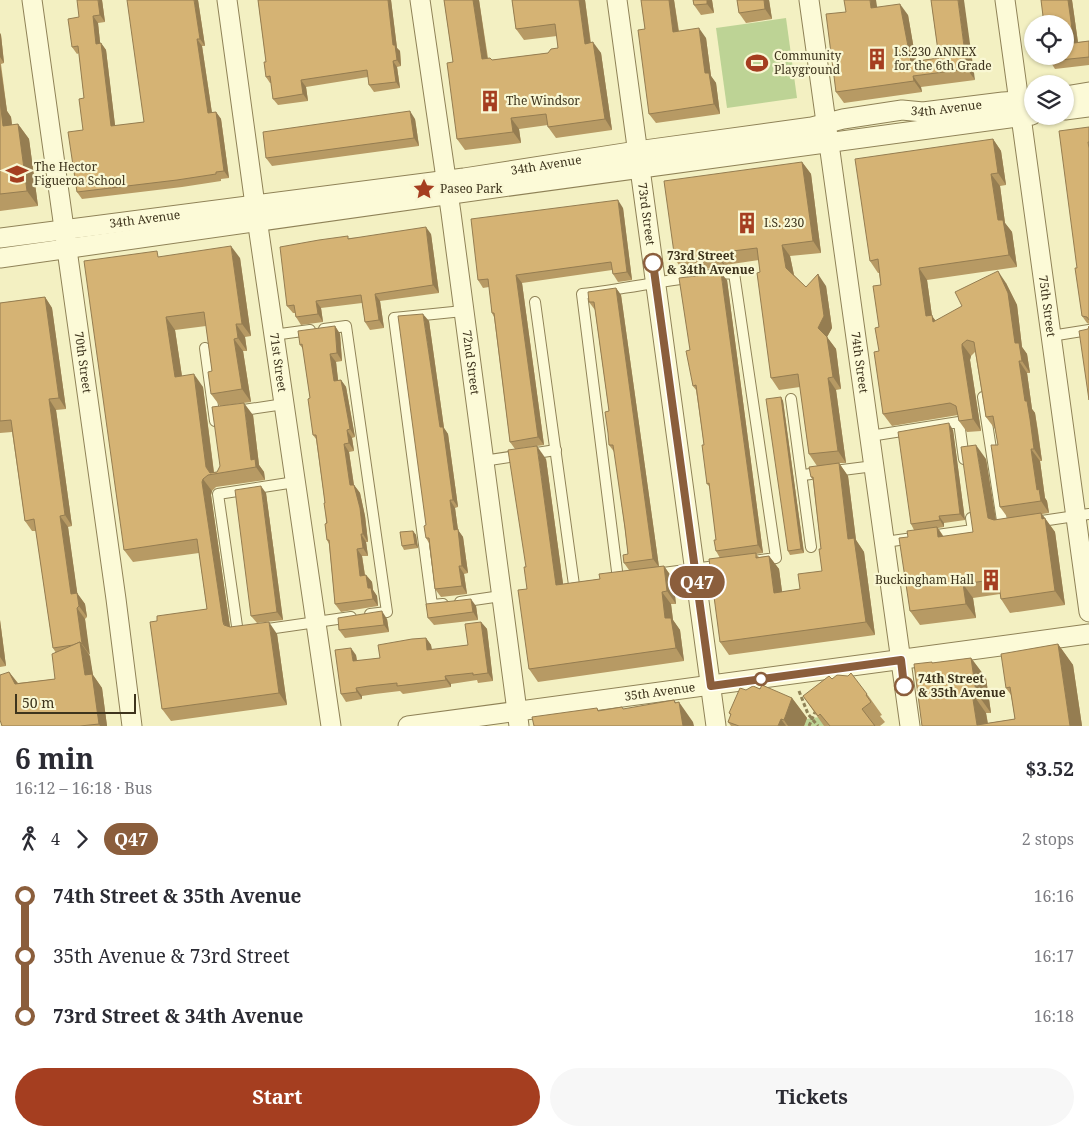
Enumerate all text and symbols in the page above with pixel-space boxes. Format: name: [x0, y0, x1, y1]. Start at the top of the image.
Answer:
map controls: [1024, 15, 1074, 125]
button: locate: [1024, 15, 1074, 65]
place label: I.S.230 ANNEX for the 6th Grade: [894, 43, 992, 74]
building icon: I.S.230 ANNEX for the 6th Grade: [864, 46, 890, 72]
place label: Community Playground: [774, 47, 841, 78]
sports icon: Community Playground: [744, 50, 770, 76]
button: layers: [1024, 75, 1074, 125]
building icon: The Windsor: [477, 88, 503, 114]
place label: The Windsor: [506, 92, 580, 109]
street label: 34th Avenue: [910, 96, 983, 120]
street label: 34th Avenue: [510, 151, 583, 179]
place label: The Hector Figueroa School: [34, 158, 126, 189]
school or university icon: The Hector Figueroa School: [4, 161, 30, 187]
place icon: Paseo Park: [411, 176, 437, 202]
place label: Paseo Park: [440, 180, 504, 197]
street label: 73rd Street: [634, 182, 659, 246]
street label: 34th Avenue: [108, 206, 181, 232]
building icon: I.S. 230: [734, 210, 760, 236]
place label: I.S. 230: [764, 214, 804, 231]
place label: 73rd Street & 34th Avenue: [667, 247, 755, 278]
marker: 73rd Street & 34th Avenue: [643, 253, 663, 273]
street label: 75th Street: [1035, 274, 1060, 338]
street label: 72nd Street: [459, 329, 484, 396]
street label: 70th Street: [71, 331, 96, 394]
street label: 74th Street: [847, 331, 873, 394]
street label: 71st Street: [266, 332, 291, 393]
line badge: Q47: [668, 566, 726, 598]
building icon: Buckingham Hall: [978, 567, 1004, 593]
text: Q47: [680, 570, 714, 594]
place label: Buckingham Hall: [875, 571, 974, 588]
place label: 74th Street & 35th Avenue: [918, 670, 1006, 701]
unlabelled marker: [754, 672, 768, 686]
marker: 74th Street & 35th Avenue: [894, 676, 914, 696]
street label: 35th Avenue: [623, 678, 696, 705]
scale bar: [15, 691, 136, 714]
text: 50 m: [22, 693, 55, 712]
text: 6 min: [15, 739, 94, 777]
text: $3.52: [1025, 756, 1074, 782]
text: 16:12 – 16:18 · Bus: [15, 777, 152, 799]
icon: walk: [15, 825, 43, 853]
icon: forward: [68, 825, 96, 853]
text: Q47: [114, 827, 148, 851]
text: 4: [51, 828, 60, 850]
text: 2 stops: [1022, 828, 1074, 850]
text: 74th Street & 35th Avenue: [53, 883, 301, 909]
text: 16:16: [1034, 885, 1074, 907]
text: 35th Avenue & 73rd Street: [53, 943, 290, 969]
text: 16:17: [1034, 945, 1074, 967]
text: 73rd Street & 34th Avenue: [53, 1003, 303, 1029]
text: 16:18: [1034, 1005, 1074, 1027]
button: Start: [15, 1068, 540, 1126]
button: Tickets: [550, 1068, 1074, 1126]

